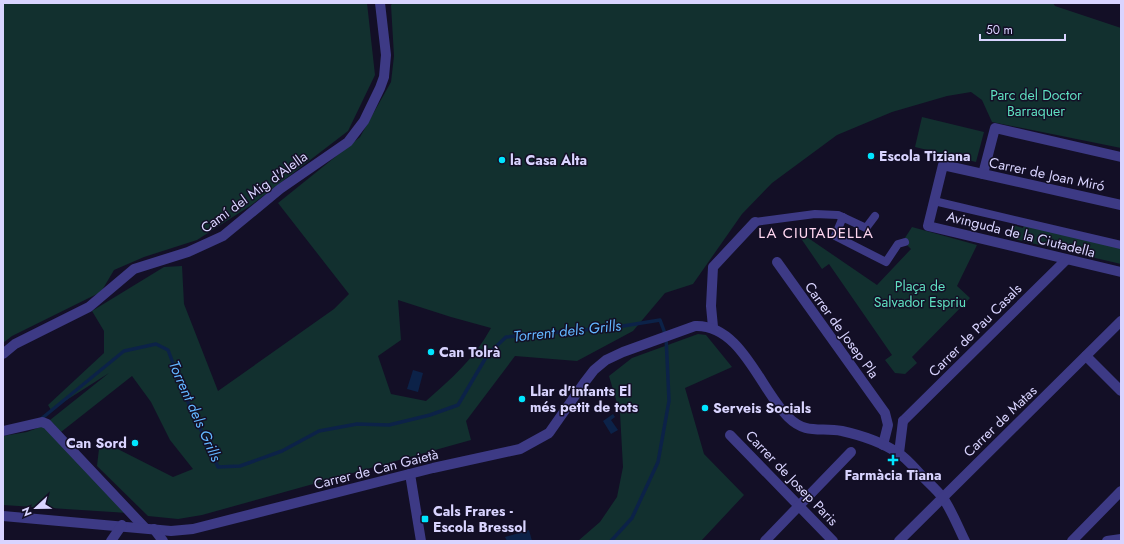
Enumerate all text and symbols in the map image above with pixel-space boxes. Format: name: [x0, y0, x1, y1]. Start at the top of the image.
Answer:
scale bar: [980, 16, 1065, 42]
text: 50 m: [986, 21, 1013, 39]
park label: Parc del Doctor Barraquer: [990, 85, 1082, 121]
street label: Camí del Mig d'Alella: [197, 146, 311, 238]
place label: Escola Tiziana: [879, 146, 971, 166]
place label: la Casa Alta: [510, 150, 587, 170]
marker: Escola Tiziana: [866, 151, 876, 161]
street label: Carrer de Joan Miró: [987, 152, 1107, 196]
marker: la Casa Alta: [497, 155, 507, 165]
street label: Avinguda de la Ciutadella: [945, 206, 1097, 262]
district label: LA CIUTADELLA: [758, 222, 874, 244]
park label: Plaça de Salvador Espriu: [874, 276, 966, 312]
street label: Carrer de Josep Pla: [800, 278, 884, 382]
street label: Carrer de Pau Casals: [924, 279, 1026, 381]
water label: Torrent dels Grills: [512, 314, 622, 348]
place label: Can Tolrà: [439, 342, 500, 362]
marker: Can Tolrà: [426, 347, 436, 357]
water label: Torrent dels Grills: [163, 357, 227, 465]
place label: Llar d'infants El més petit de tots: [530, 381, 639, 417]
street label: Carrer de Matas: [959, 381, 1041, 461]
marker: Llar d'infants El més petit de tots: [517, 394, 527, 404]
place label: Serveis Socials: [713, 398, 812, 418]
marker: Serveis Socials: [700, 403, 710, 413]
street label: Carrer de Josep Paris: [741, 426, 843, 530]
place label: Can Sord: [66, 433, 127, 453]
marker: Can Sord: [130, 438, 140, 448]
street label: Carrer de Can Gaietà: [312, 444, 440, 494]
marker: Farmàcia Tiana: [888, 455, 898, 465]
place label: Farmàcia Tiana: [844, 465, 942, 485]
north arrow: [16, 488, 56, 528]
place label: Cals Frares - Escola Bressol: [433, 501, 526, 537]
text: N: [18, 505, 36, 519]
marker: Cals Frares - Escola Bressol: [420, 514, 430, 524]

